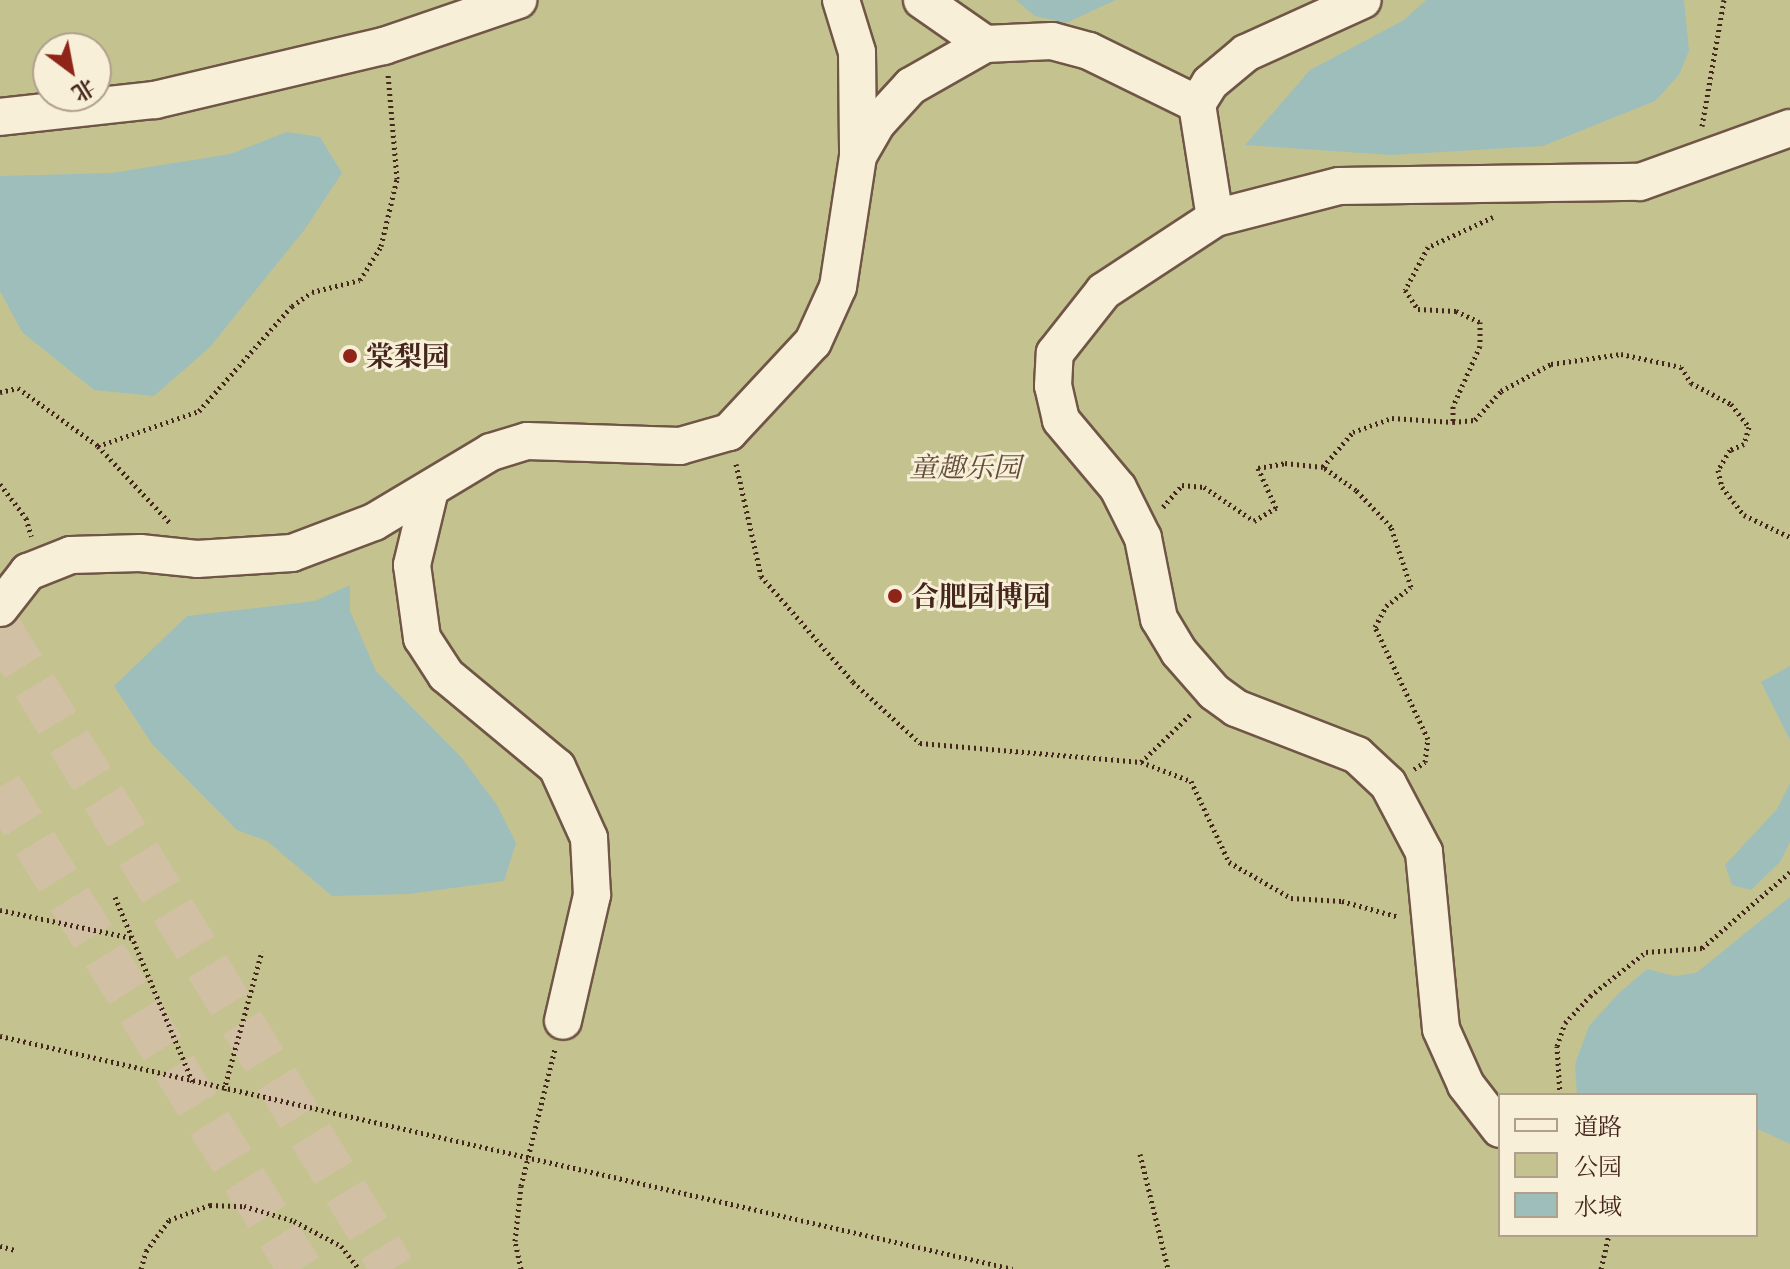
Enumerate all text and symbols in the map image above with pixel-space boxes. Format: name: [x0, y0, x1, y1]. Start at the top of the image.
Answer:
north arrow: [32, 32, 112, 112]
text: 北: [66, 71, 101, 110]
place label: 棠梨园: [366, 339, 450, 373]
marker: 棠梨园: [341, 347, 359, 365]
park label: 童趣乐园: [909, 450, 1021, 484]
place label: 合肥园博园: [911, 579, 1051, 613]
marker: 合肥园博园: [886, 587, 904, 605]
legend: [1498, 1093, 1758, 1237]
text: 道路: [1574, 1109, 1622, 1144]
text: 公园: [1574, 1149, 1622, 1184]
text: 水域: [1574, 1189, 1622, 1224]

